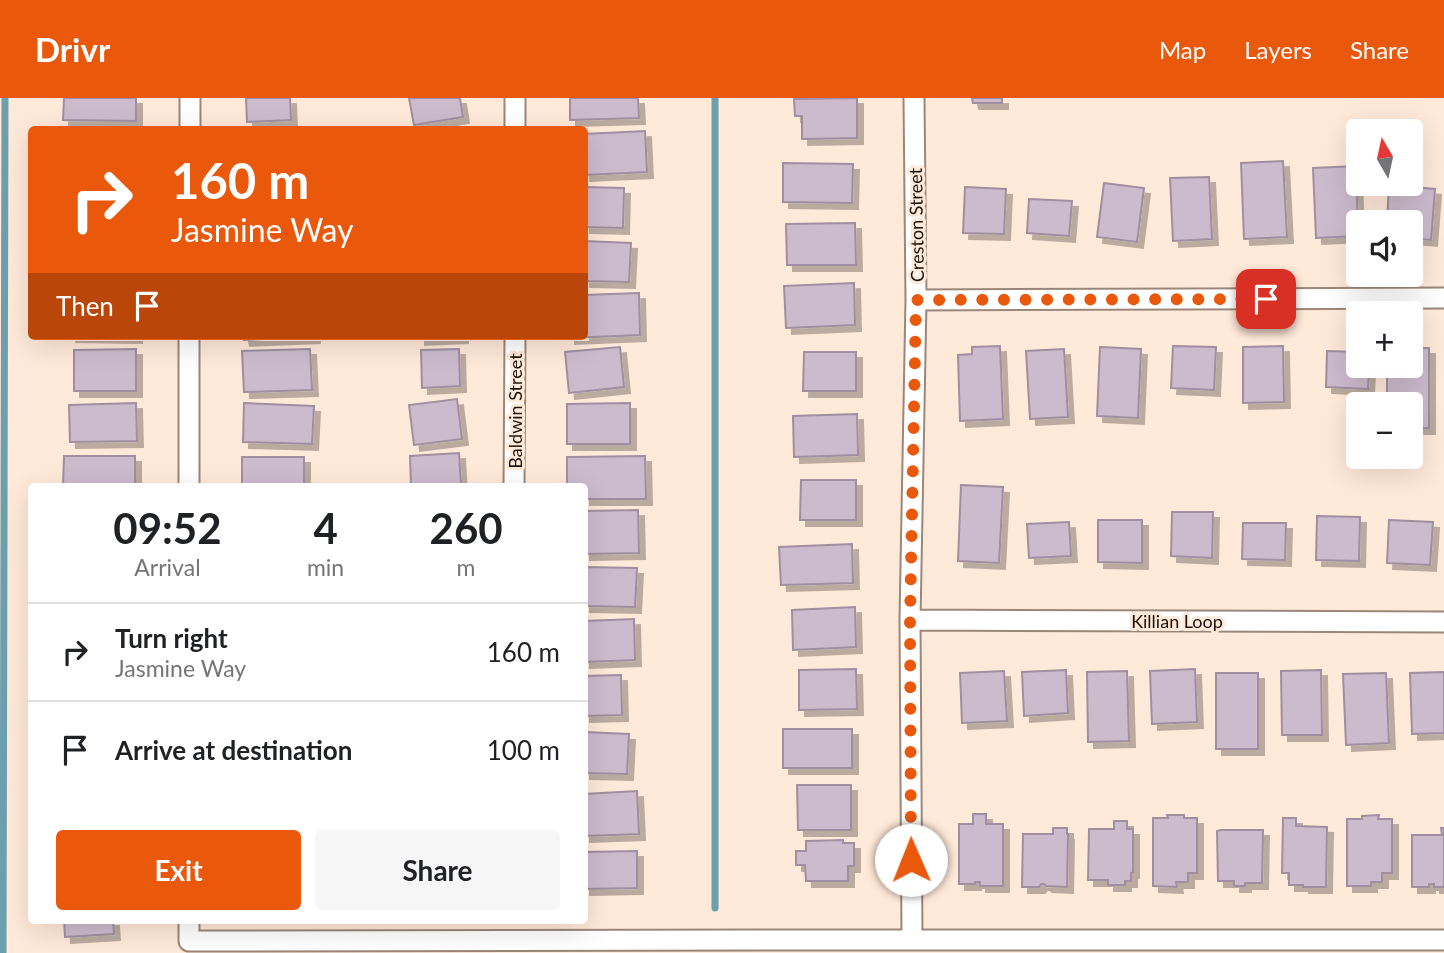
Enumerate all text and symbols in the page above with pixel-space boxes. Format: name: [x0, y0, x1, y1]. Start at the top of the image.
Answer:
text: Drivr: [35, 29, 110, 69]
text: Map: [1159, 35, 1206, 64]
text: Layers: [1244, 35, 1312, 64]
text: Share: [1350, 35, 1409, 64]
north arrow: [1346, 119, 1423, 196]
map controls: [1346, 119, 1423, 469]
text: 160 m: [171, 151, 309, 209]
icon: right: [56, 154, 147, 245]
street label: Creston Street: [904, 167, 928, 282]
text: Jasmine Way: [171, 210, 354, 249]
button: sound: [1346, 210, 1423, 287]
pin: [1236, 269, 1296, 329]
icon: arrive: [1247, 280, 1285, 318]
icon: arrive: [128, 287, 166, 325]
text: Then: [56, 290, 114, 322]
button: +: [1346, 301, 1423, 378]
street label: Baldwin Street: [504, 353, 526, 469]
button: −: [1346, 392, 1423, 469]
text: 09:52: [113, 503, 222, 553]
text: 4: [313, 503, 338, 553]
text: 260: [430, 503, 503, 553]
text: Arrival: [134, 553, 201, 581]
text: min: [307, 553, 344, 581]
text: m: [457, 553, 476, 581]
street label: Killian Loop: [1131, 610, 1223, 632]
text: Turn right: [115, 622, 228, 654]
icon: right: [56, 633, 94, 671]
text: 160 m: [487, 636, 560, 668]
text: Jasmine Way: [115, 654, 246, 682]
icon: arrive: [56, 731, 94, 769]
text: Arrive at destination: [115, 734, 352, 766]
text: 100 m: [487, 734, 560, 766]
position arrow: [874, 823, 948, 897]
button: Exit: [56, 830, 301, 910]
button: Share: [315, 830, 560, 910]

